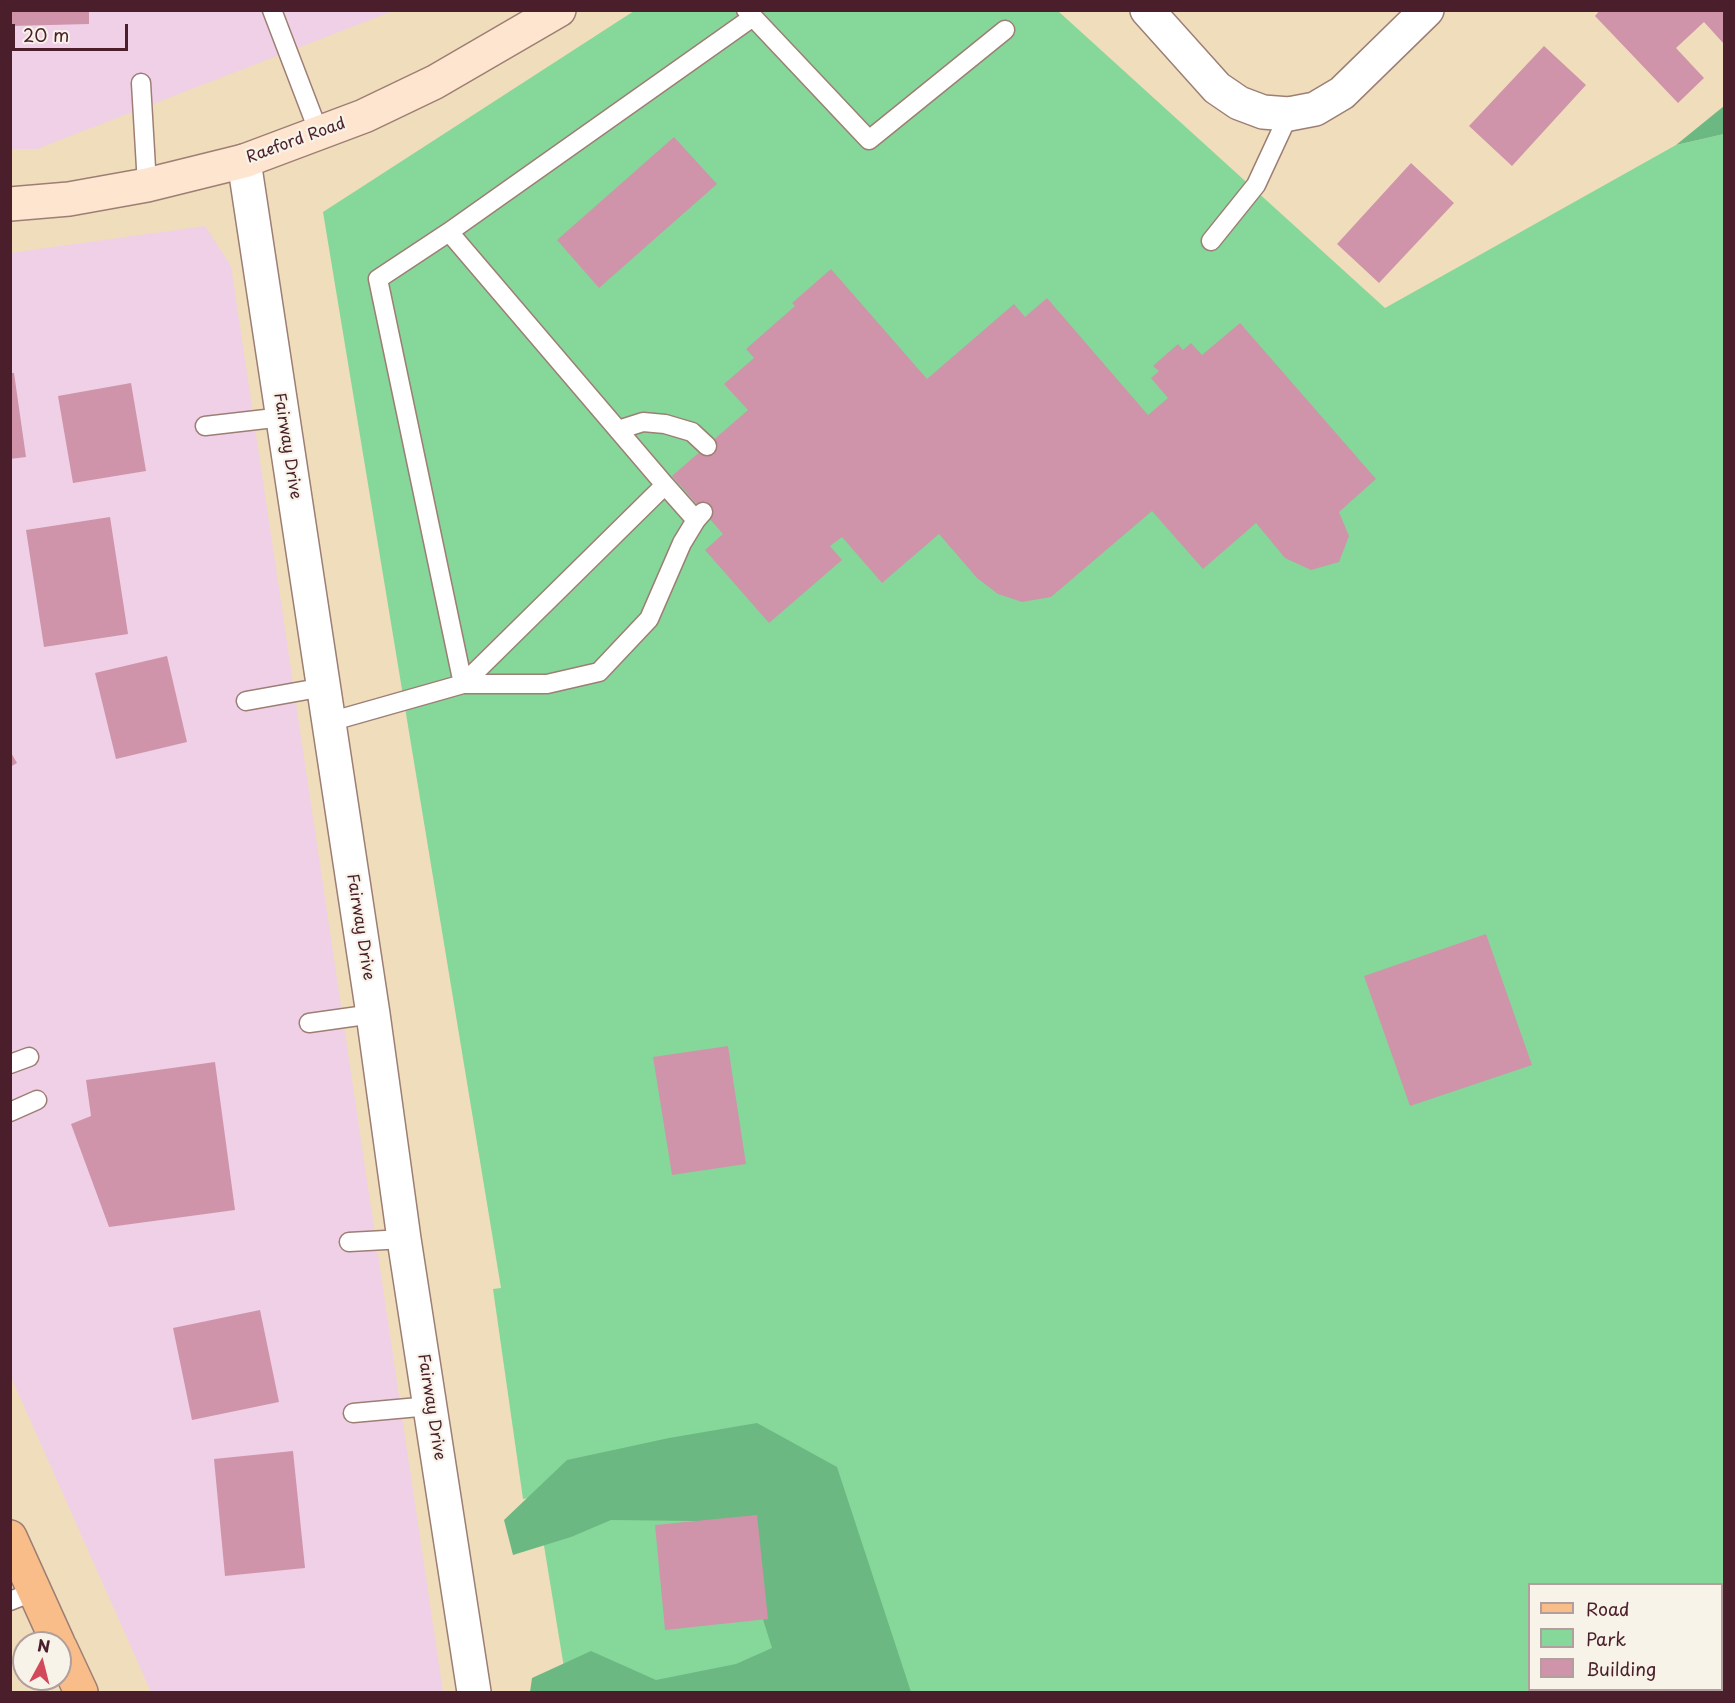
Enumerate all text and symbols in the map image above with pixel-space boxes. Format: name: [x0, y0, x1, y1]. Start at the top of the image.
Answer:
scale bar: [15, 12, 130, 50]
text: 20 m: [23, 21, 69, 48]
street label: Raeford Road: [244, 114, 348, 168]
street label: Fairway Drive: [269, 391, 305, 501]
street label: Fairway Drive: [342, 872, 378, 982]
street label: Fairway Drive: [413, 1352, 449, 1462]
legend: [1528, 1583, 1723, 1691]
text: Road: [1586, 1595, 1630, 1622]
text: Park: [1586, 1625, 1626, 1652]
north arrow: [12, 1631, 72, 1691]
text: N: [36, 1632, 52, 1658]
text: Building: [1586, 1655, 1656, 1682]

